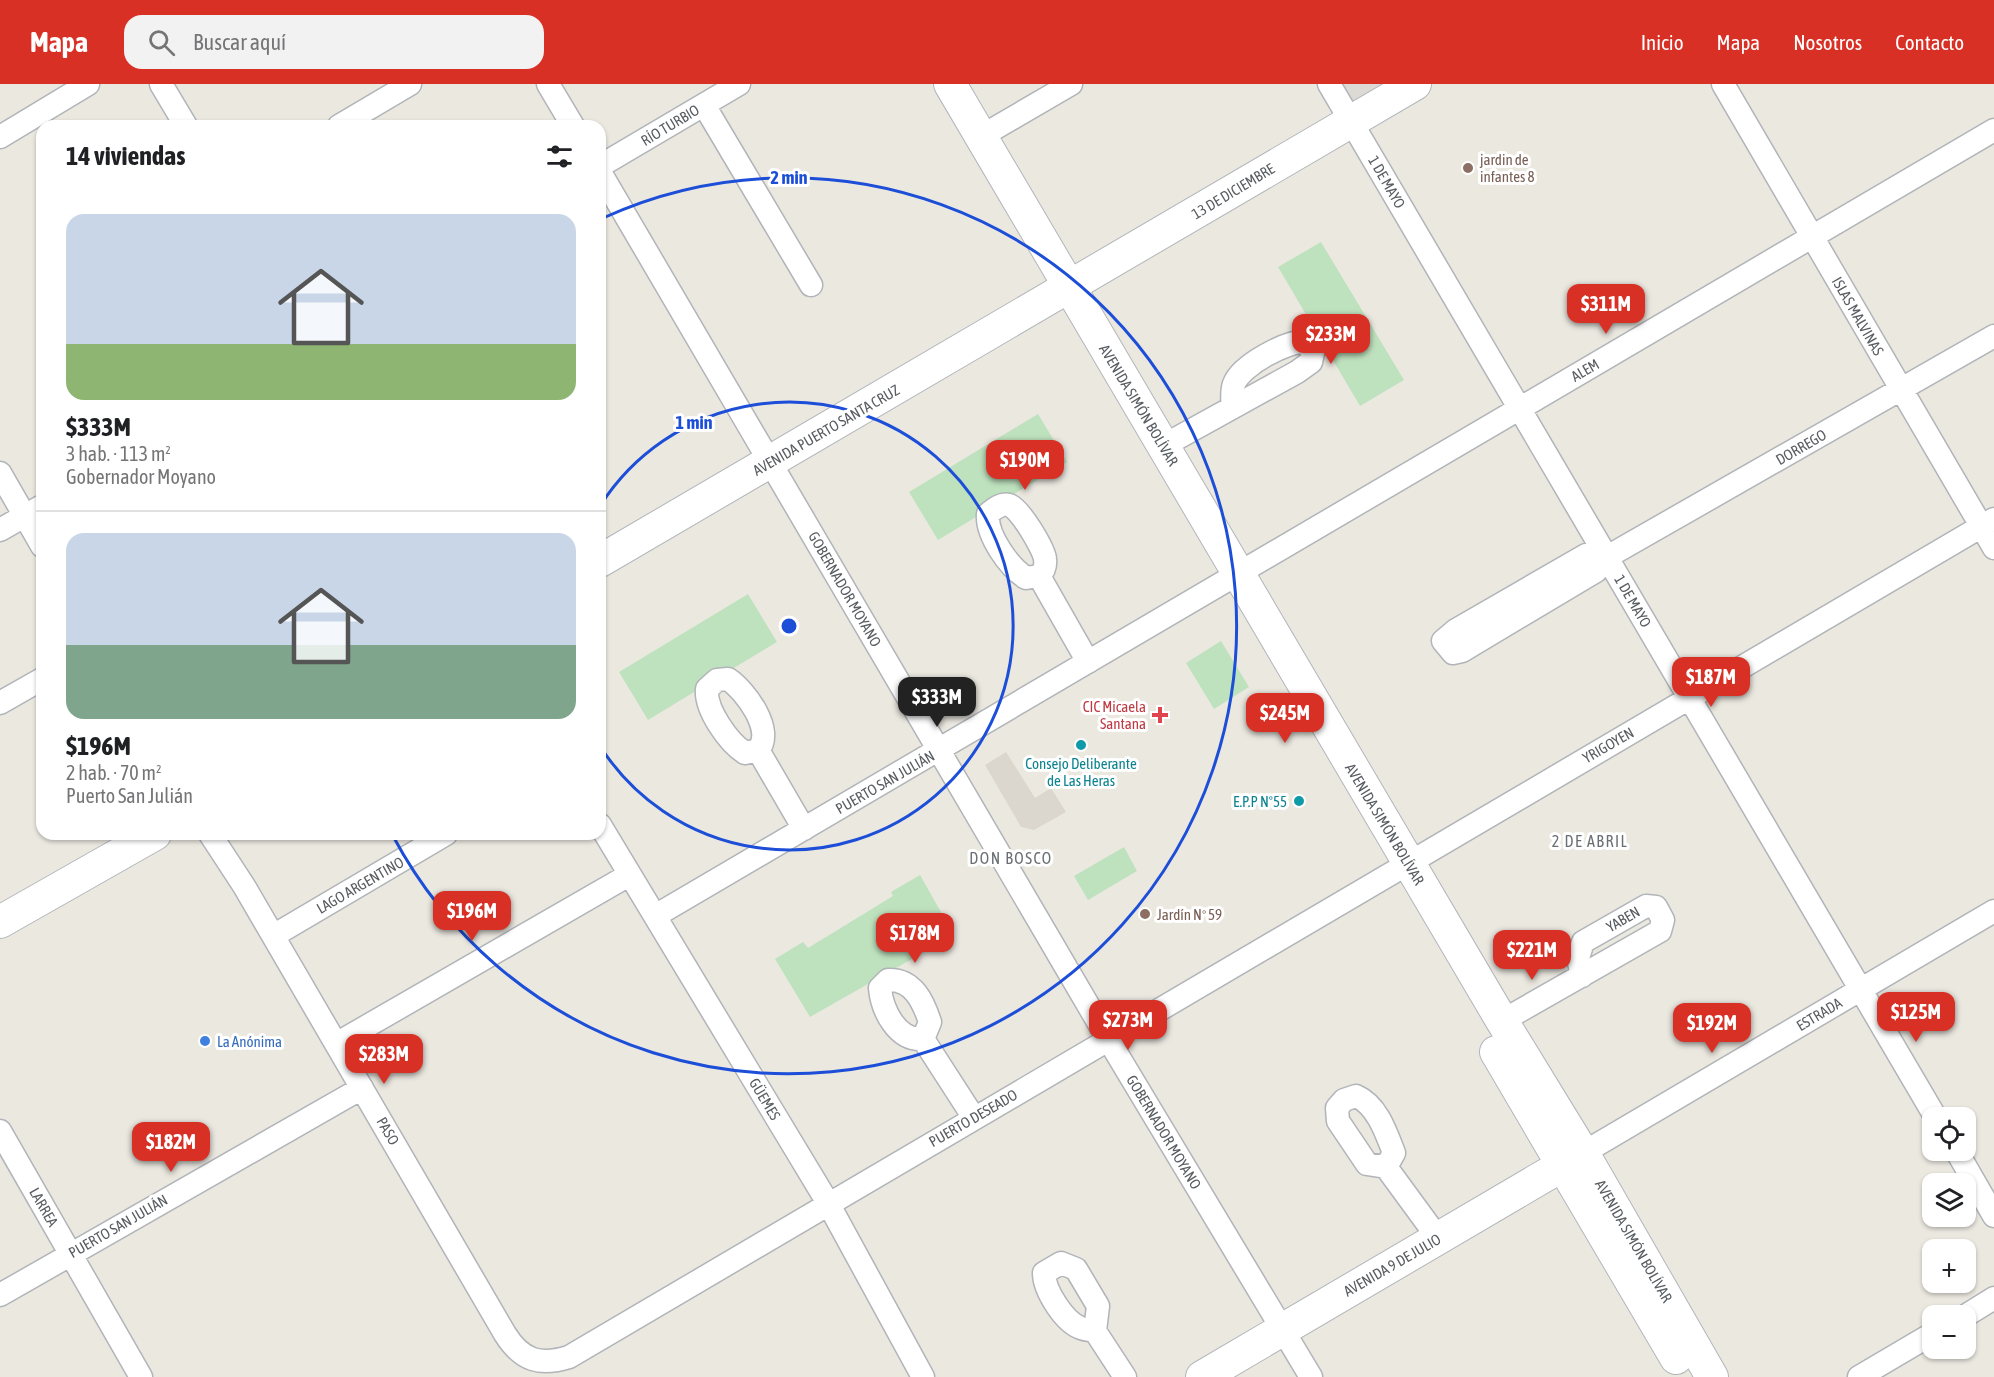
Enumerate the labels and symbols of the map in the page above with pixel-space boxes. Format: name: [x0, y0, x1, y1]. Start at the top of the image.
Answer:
street label: RÍO TURBIO: [638, 101, 702, 149]
place label: jardin de infantes 8: [1479, 151, 1535, 185]
street label: 1 DE MAYO: [1365, 153, 1409, 211]
street label: 13 DE DICIEMBRE: [1189, 159, 1278, 222]
marker: jardin de infantes 8: [1461, 161, 1475, 175]
text: 2 min: [771, 167, 808, 188]
street label: ISLAS MALVINAS: [1829, 274, 1887, 358]
pin: $311M: [1564, 284, 1648, 335]
pin: $233M: [1289, 314, 1373, 365]
street label: AVENIDA SIMÓN BOLÍVAR: [1096, 341, 1182, 469]
street label: ALEM: [1568, 355, 1602, 385]
street label: AVENIDA PUERTO SANTA CRUZ: [750, 381, 902, 479]
text: 1 min: [676, 412, 713, 433]
street label: DORREGO: [1773, 426, 1829, 468]
pin: $190M: [983, 440, 1067, 491]
street label: GOBERNADOR MOYANO: [805, 529, 885, 650]
street label: 1 DE MAYO: [1611, 572, 1655, 630]
centre of rings: [779, 616, 799, 636]
pin: $187M: [1669, 657, 1753, 708]
pin: $333M: [895, 677, 979, 728]
pin: $245M: [1243, 693, 1327, 744]
place label: CIC Micaela Santana: [1083, 698, 1146, 732]
marker: CIC Micaela Santana: [1151, 706, 1169, 724]
street label: YRIGOYEN: [1579, 724, 1637, 766]
marker: Consejo Deliberante de Las Heras: [1074, 738, 1088, 752]
street label: PUERTO SAN JULIÁN: [833, 747, 937, 817]
place label: Consejo Deliberante de Las Heras: [1025, 755, 1137, 789]
street label: AVENIDA SIMÓN BOLÍVAR: [1342, 760, 1428, 888]
place label: E.P.P N°55: [1233, 793, 1287, 810]
marker: E.P.P N°55: [1292, 794, 1306, 808]
district label: 2 DE ABRIL: [1552, 832, 1628, 850]
district label: DON BOSCO: [969, 849, 1053, 867]
street label: LAGO ARGENTINO: [313, 853, 407, 917]
pin: $196M: [430, 891, 514, 942]
street label: YABEN: [1603, 903, 1643, 935]
place label: Jardín Nº 59: [1157, 906, 1222, 923]
marker: Jardín Nº 59: [1138, 907, 1152, 921]
pin: $178M: [873, 913, 957, 964]
pin: $221M: [1490, 930, 1574, 981]
pin: $125M: [1874, 992, 1958, 1043]
street label: ESTRADA: [1793, 994, 1845, 1034]
pin: $273M: [1086, 1000, 1170, 1051]
pin: $192M: [1670, 1003, 1754, 1054]
place label: La Anónima: [217, 1033, 282, 1050]
marker: La Anónima: [198, 1034, 212, 1048]
pin: $283M: [342, 1034, 426, 1085]
street label: GOBERNADOR MOYANO: [1123, 1072, 1205, 1192]
street label: GÜEMES: [746, 1075, 784, 1123]
street label: PUERTO DESEADO: [926, 1086, 1020, 1150]
street label: PASO: [373, 1114, 403, 1148]
pin: $182M: [129, 1122, 213, 1173]
street label: AVENIDA SIMÓN BOLÍVAR: [1592, 1177, 1676, 1306]
street label: LARREA: [26, 1185, 62, 1230]
street label: PUERTO SAN JULIÁN: [66, 1191, 170, 1261]
street label: AVENIDA 9 DE JULIO: [1340, 1230, 1444, 1300]

